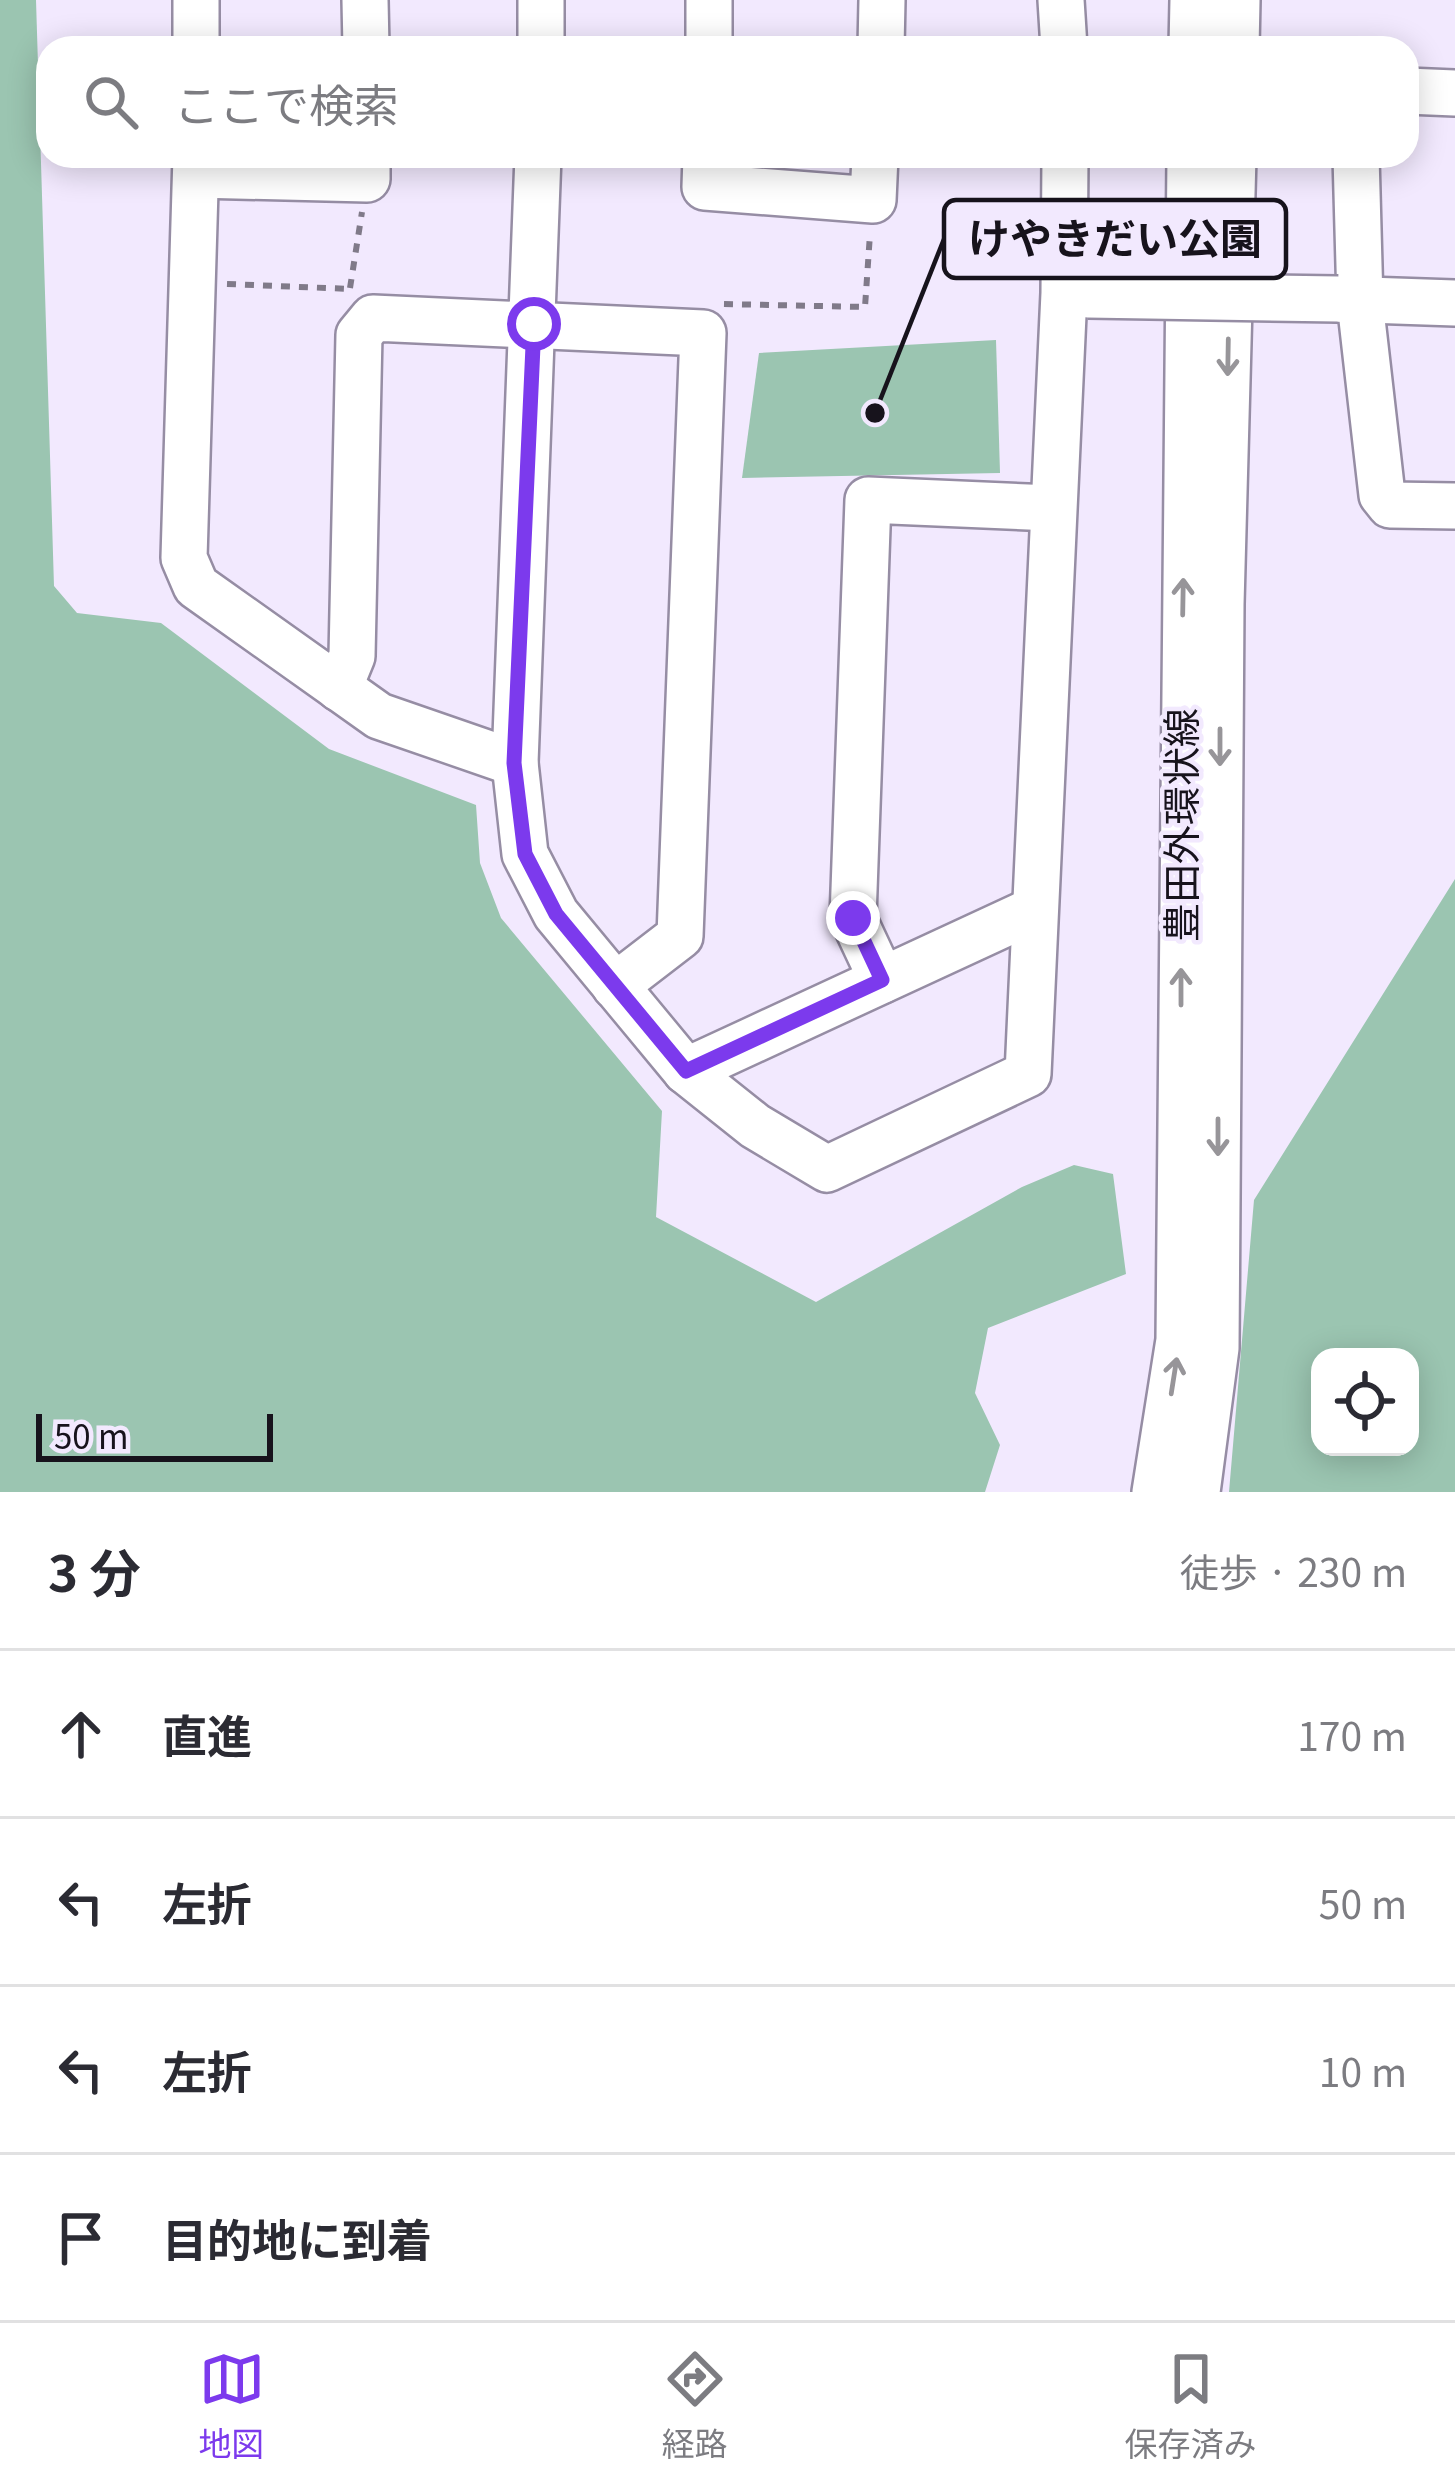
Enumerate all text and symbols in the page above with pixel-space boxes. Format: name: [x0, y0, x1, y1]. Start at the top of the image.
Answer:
search box: [36, 36, 1419, 168]
icon: search: [78, 69, 144, 135]
text: ここで検索: [174, 70, 399, 135]
callout: けやきだい公園: [944, 200, 1286, 278]
text: けやきだい公園: [968, 205, 1262, 266]
route start: [507, 297, 561, 351]
one-way arrow: [1216, 337, 1239, 376]
one-way arrow: [1172, 578, 1195, 617]
street label: 豊田外環状線: [1151, 708, 1207, 942]
one-way arrow: [1209, 727, 1232, 766]
route end: [826, 891, 880, 945]
one-way arrow: [1170, 968, 1192, 1007]
one-way arrow: [1207, 1117, 1229, 1156]
map controls: [1311, 1348, 1419, 1456]
button: locate: [1311, 1348, 1419, 1456]
one-way arrow: [1163, 1358, 1186, 1397]
scale bar: [36, 1408, 273, 1461]
text: 50 m: [54, 1411, 129, 1459]
text: 3 分: [48, 1533, 141, 1607]
text: 徒歩 · 230 m: [1180, 1542, 1407, 1598]
icon: ahead: [48, 1701, 114, 1767]
text: 直進: [162, 1701, 252, 1766]
text: 170 m: [1297, 1706, 1407, 1762]
icon: left: [48, 1869, 114, 1935]
text: 左折: [162, 1869, 252, 1934]
text: 50 m: [1319, 1874, 1407, 1930]
icon: left: [48, 2037, 114, 2103]
text: 左折: [162, 2037, 252, 2102]
text: 10 m: [1319, 2042, 1407, 2098]
icon: arrive: [48, 2205, 114, 2271]
text: 目的地に到着: [162, 2205, 432, 2270]
tab: 地図: [199, 2346, 265, 2466]
tab: 経路: [662, 2346, 728, 2466]
tab: 保存済み: [1125, 2346, 1257, 2466]

